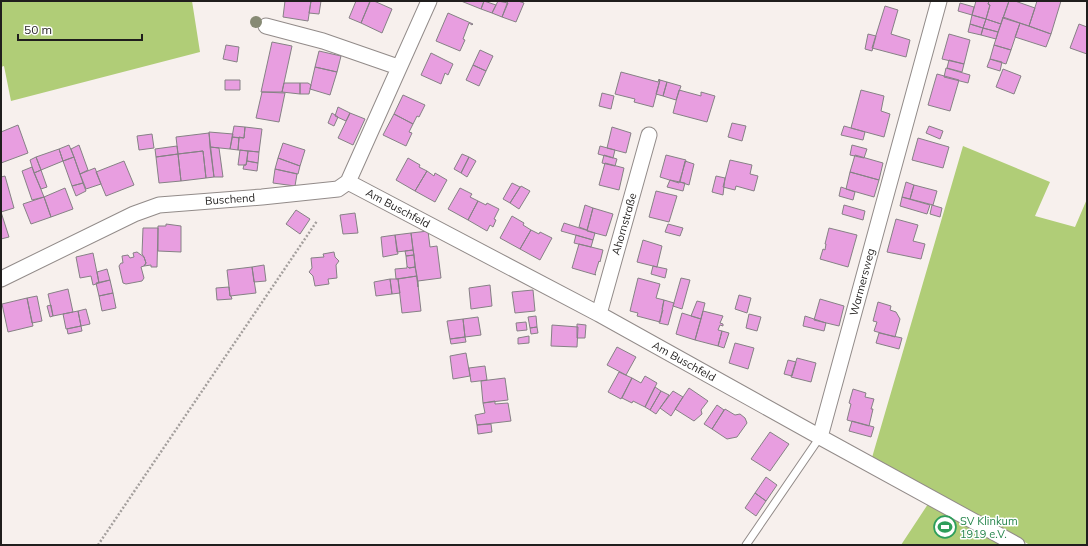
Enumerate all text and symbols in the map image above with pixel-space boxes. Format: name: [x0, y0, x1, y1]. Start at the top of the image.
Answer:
scale bar: [18, 16, 142, 42]
text: 50 m: [24, 22, 52, 37]
street label: Am Buschfeld: [364, 185, 432, 231]
street label: Buschend: [204, 190, 256, 208]
street label: Ahornstraße: [608, 191, 640, 257]
street label: Warmersweg: [846, 247, 878, 317]
street label: Am Buschfeld: [650, 338, 718, 384]
sports icon: SV Klinkum 1919 e.V.: [932, 514, 958, 540]
place label: SV Klinkum 1919 e.V.: [960, 514, 1018, 541]

